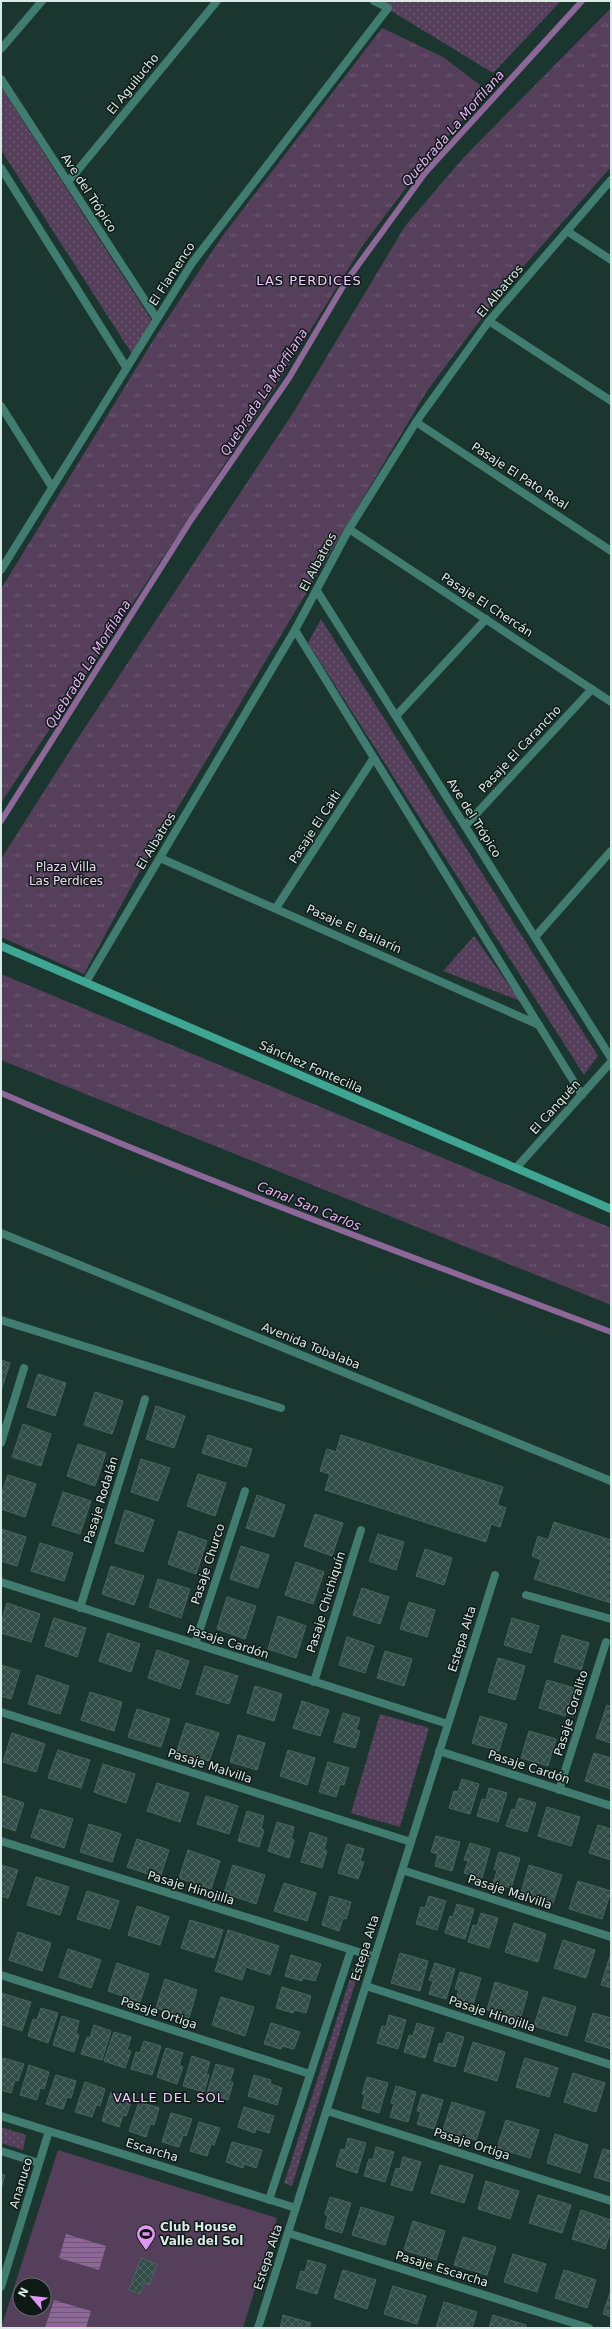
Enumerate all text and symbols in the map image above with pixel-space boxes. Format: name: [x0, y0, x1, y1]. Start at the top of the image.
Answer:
street label: El Aguilucho: [104, 51, 162, 117]
water label: Quebrada La Morfilana: [399, 67, 507, 189]
street label: Ave del Trópico: [59, 151, 119, 235]
street label: El Flamenco: [146, 240, 198, 308]
street label: El Albatros: [474, 262, 526, 320]
district label: LAS PERDICES: [256, 273, 362, 288]
water label: Quebrada La Morfilana: [217, 326, 311, 458]
street label: Pasaje El Pato Real: [469, 439, 571, 513]
street label: El Albatros: [297, 530, 339, 594]
street label: Pasaje El Chercán: [439, 570, 535, 640]
water label: Quebrada La Morfilana: [42, 597, 134, 731]
street label: Pasaje El Carancho: [476, 703, 564, 795]
street label: Ave del Trópico: [444, 776, 504, 860]
street label: Pasaje El Caiti: [286, 788, 344, 866]
street label: El Albatros: [133, 810, 179, 872]
park label: Plaza Villa Las Perdices: [29, 860, 103, 888]
street label: Pasaje El Bailarín: [304, 902, 404, 956]
street label: Sánchez Fontecilla: [257, 1038, 365, 1096]
street label: El Canquén: [527, 1077, 583, 1137]
water label: Canal San Carlos: [255, 1178, 363, 1234]
street label: Avenida Tobalaba: [260, 1320, 362, 1372]
street label: Pasaje Rodalán: [81, 1455, 121, 1545]
street label: Pasaje Churco: [188, 1522, 228, 1606]
street label: Pasaje Chichiquín: [304, 1550, 348, 1654]
street label: Estepa Alta: [445, 1604, 479, 1674]
street label: Pasaje Cardón: [185, 1622, 271, 1662]
street label: Pasaje Coralito: [551, 1668, 591, 1758]
street label: Pasaje Malvilla: [166, 1746, 254, 1786]
street label: Pasaje Cardón: [486, 1747, 572, 1787]
street label: Pasaje Hinojilla: [146, 1868, 236, 1908]
street label: Pasaje Malvilla: [466, 1872, 554, 1912]
street label: Estepa Alta: [348, 1913, 382, 1983]
street label: Pasaje Hinojilla: [447, 1993, 537, 2035]
street label: Pasaje Ortiga: [119, 1994, 199, 2032]
district label: VALLE DEL SOL: [113, 2090, 225, 2105]
street label: Pasaje Ortiga: [432, 2125, 512, 2163]
street label: Escarcha: [124, 2135, 180, 2165]
street label: Ananuco: [7, 2156, 35, 2210]
place label: Club House Valle del Sol: [160, 2220, 243, 2248]
street label: Estepa Alta: [251, 2222, 285, 2292]
sports icon: Club House Valle del Sol: [135, 2223, 157, 2251]
street label: Pasaje Escarcha: [394, 2248, 490, 2290]
north arrow: [12, 2277, 52, 2317]
text: N: [16, 2285, 32, 2300]

